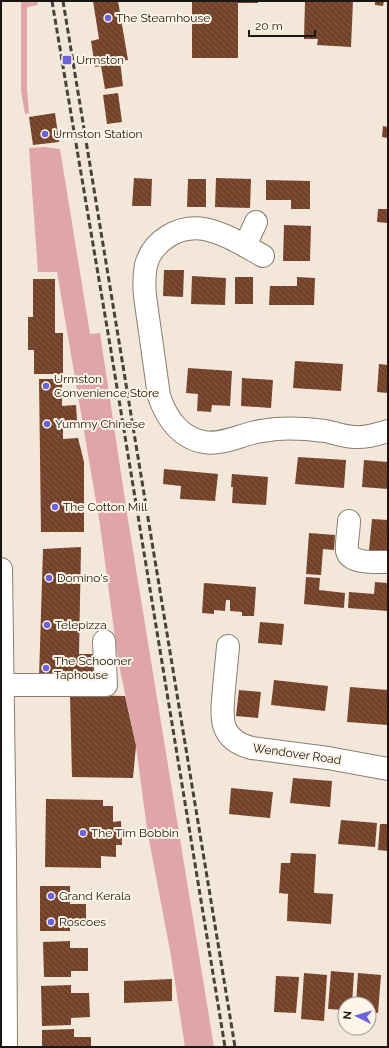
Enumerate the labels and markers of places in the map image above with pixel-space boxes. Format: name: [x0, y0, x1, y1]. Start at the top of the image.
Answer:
place label: The Steamhouse: [116, 11, 210, 25]
marker: The Steamhouse: [103, 13, 113, 23]
place label: Urmston: [76, 53, 124, 67]
marker: Urmston: [61, 54, 73, 66]
place label: Urmston Station: [53, 127, 143, 141]
marker: Urmston Station: [40, 129, 50, 139]
place label: Urmston Convenience Store: [54, 372, 159, 400]
marker: Urmston Convenience Store: [41, 381, 51, 391]
place label: Yummy Chinese: [55, 417, 145, 431]
marker: Yummy Chinese: [42, 419, 52, 429]
place label: The Cotton Mill: [63, 500, 148, 514]
marker: The Cotton Mill: [50, 502, 60, 512]
place label: Domino's: [57, 571, 109, 585]
marker: Domino's: [44, 573, 54, 583]
place label: Telepizza: [55, 618, 107, 632]
marker: Telepizza: [42, 620, 52, 630]
place label: The Schooner Taphouse: [54, 654, 133, 682]
marker: The Schooner Taphouse: [41, 663, 51, 673]
place label: The Tim Bobbin: [91, 826, 179, 840]
marker: The Tim Bobbin: [78, 828, 88, 838]
place label: Grand Kerala: [59, 889, 131, 903]
marker: Grand Kerala: [46, 891, 56, 901]
place label: Roscoes: [59, 915, 106, 929]
marker: Roscoes: [46, 917, 56, 927]

